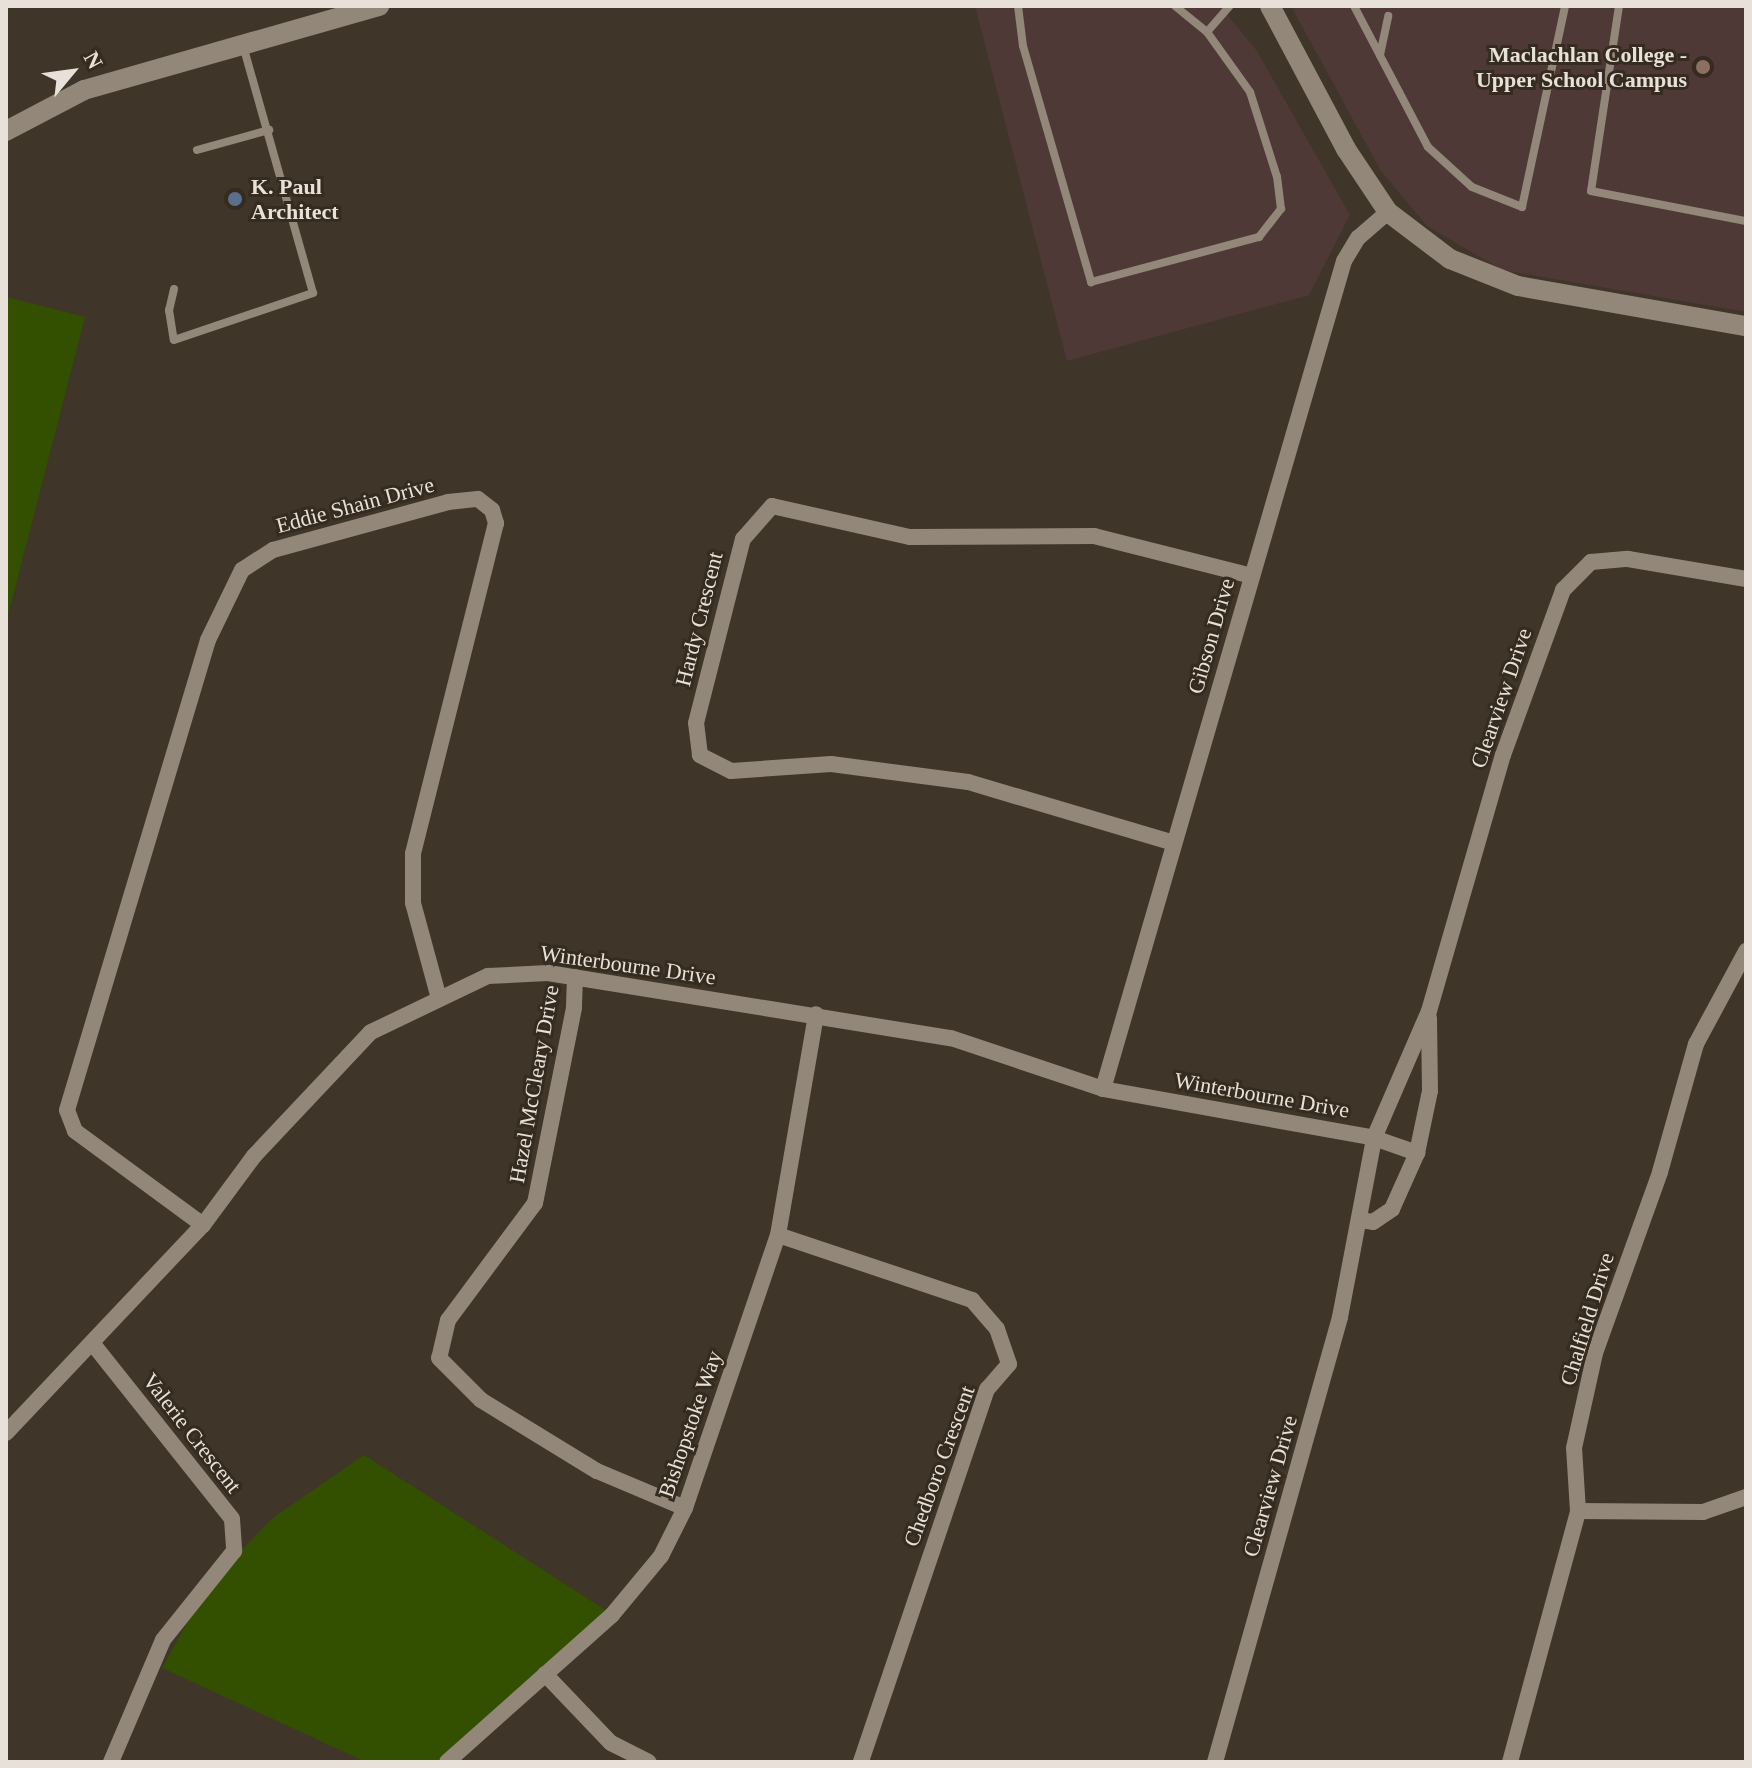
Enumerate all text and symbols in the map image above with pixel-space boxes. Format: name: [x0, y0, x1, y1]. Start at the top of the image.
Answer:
north arrow: [32, 32, 112, 112]
place label: Maclachlan College - Upper School Campus: [1476, 41, 1687, 92]
text: N: [79, 47, 108, 73]
marker: Maclachlan College - Upper School Campus: [1694, 58, 1712, 76]
place label: K. Paul Architect: [251, 173, 339, 224]
marker: K. Paul Architect: [226, 190, 244, 208]
street label: Eddie Shain Drive: [273, 471, 437, 539]
street label: Hardy Crescent: [670, 549, 728, 689]
street label: Gibson Drive: [1182, 575, 1240, 697]
street label: Clearview Drive: [1465, 625, 1537, 771]
street label: Winterbourne Drive: [539, 940, 717, 990]
street label: Hazel McCleary Drive: [504, 983, 564, 1185]
street label: Winterbourne Drive: [1173, 1067, 1351, 1123]
street label: Chalfield Drive: [1554, 1249, 1620, 1389]
street label: Bishopstoke Way: [652, 1347, 728, 1501]
street label: Valerie Crescent: [137, 1368, 247, 1498]
street label: Chedboro Crescent: [898, 1382, 980, 1550]
street label: Clearview Drive: [1237, 1412, 1303, 1560]

